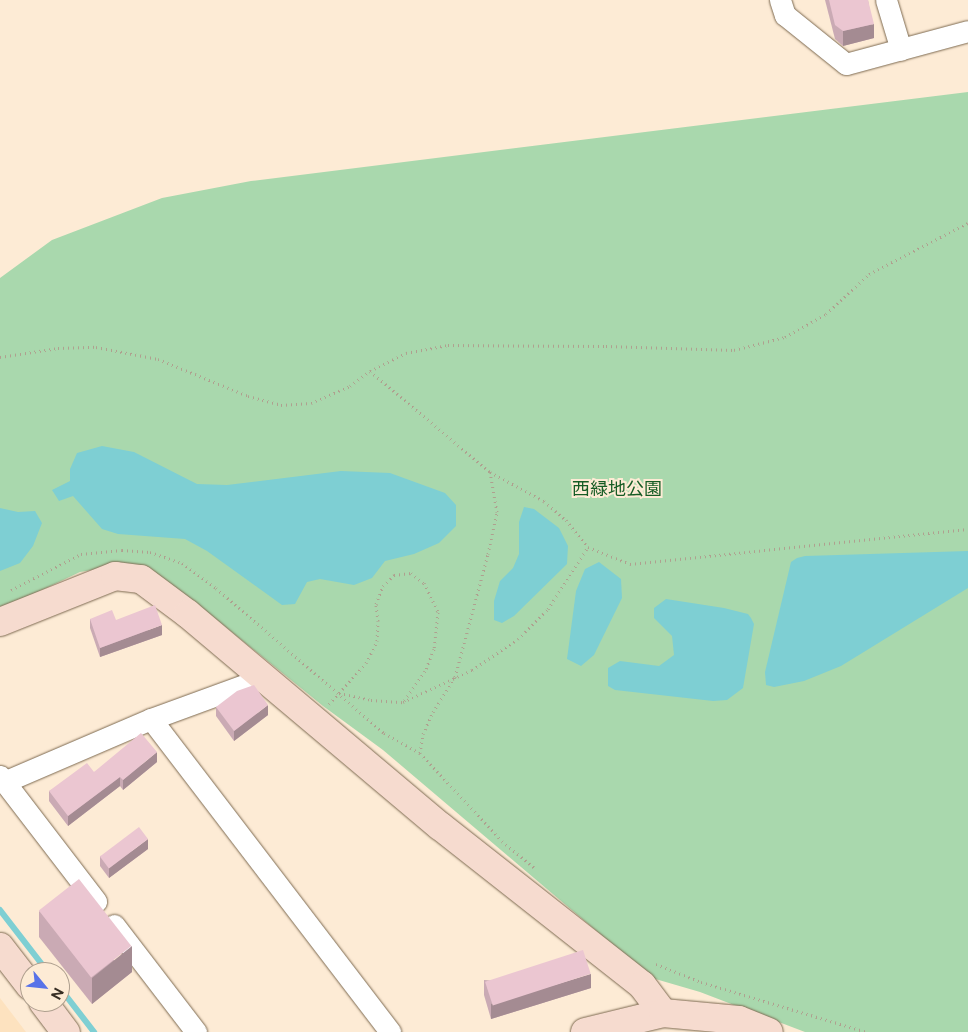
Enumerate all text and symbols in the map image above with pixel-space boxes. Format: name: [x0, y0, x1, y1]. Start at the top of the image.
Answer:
park label: 西緑地公園: [572, 478, 662, 500]
north arrow: [20, 962, 70, 1012]
text: N: [48, 985, 67, 1002]

